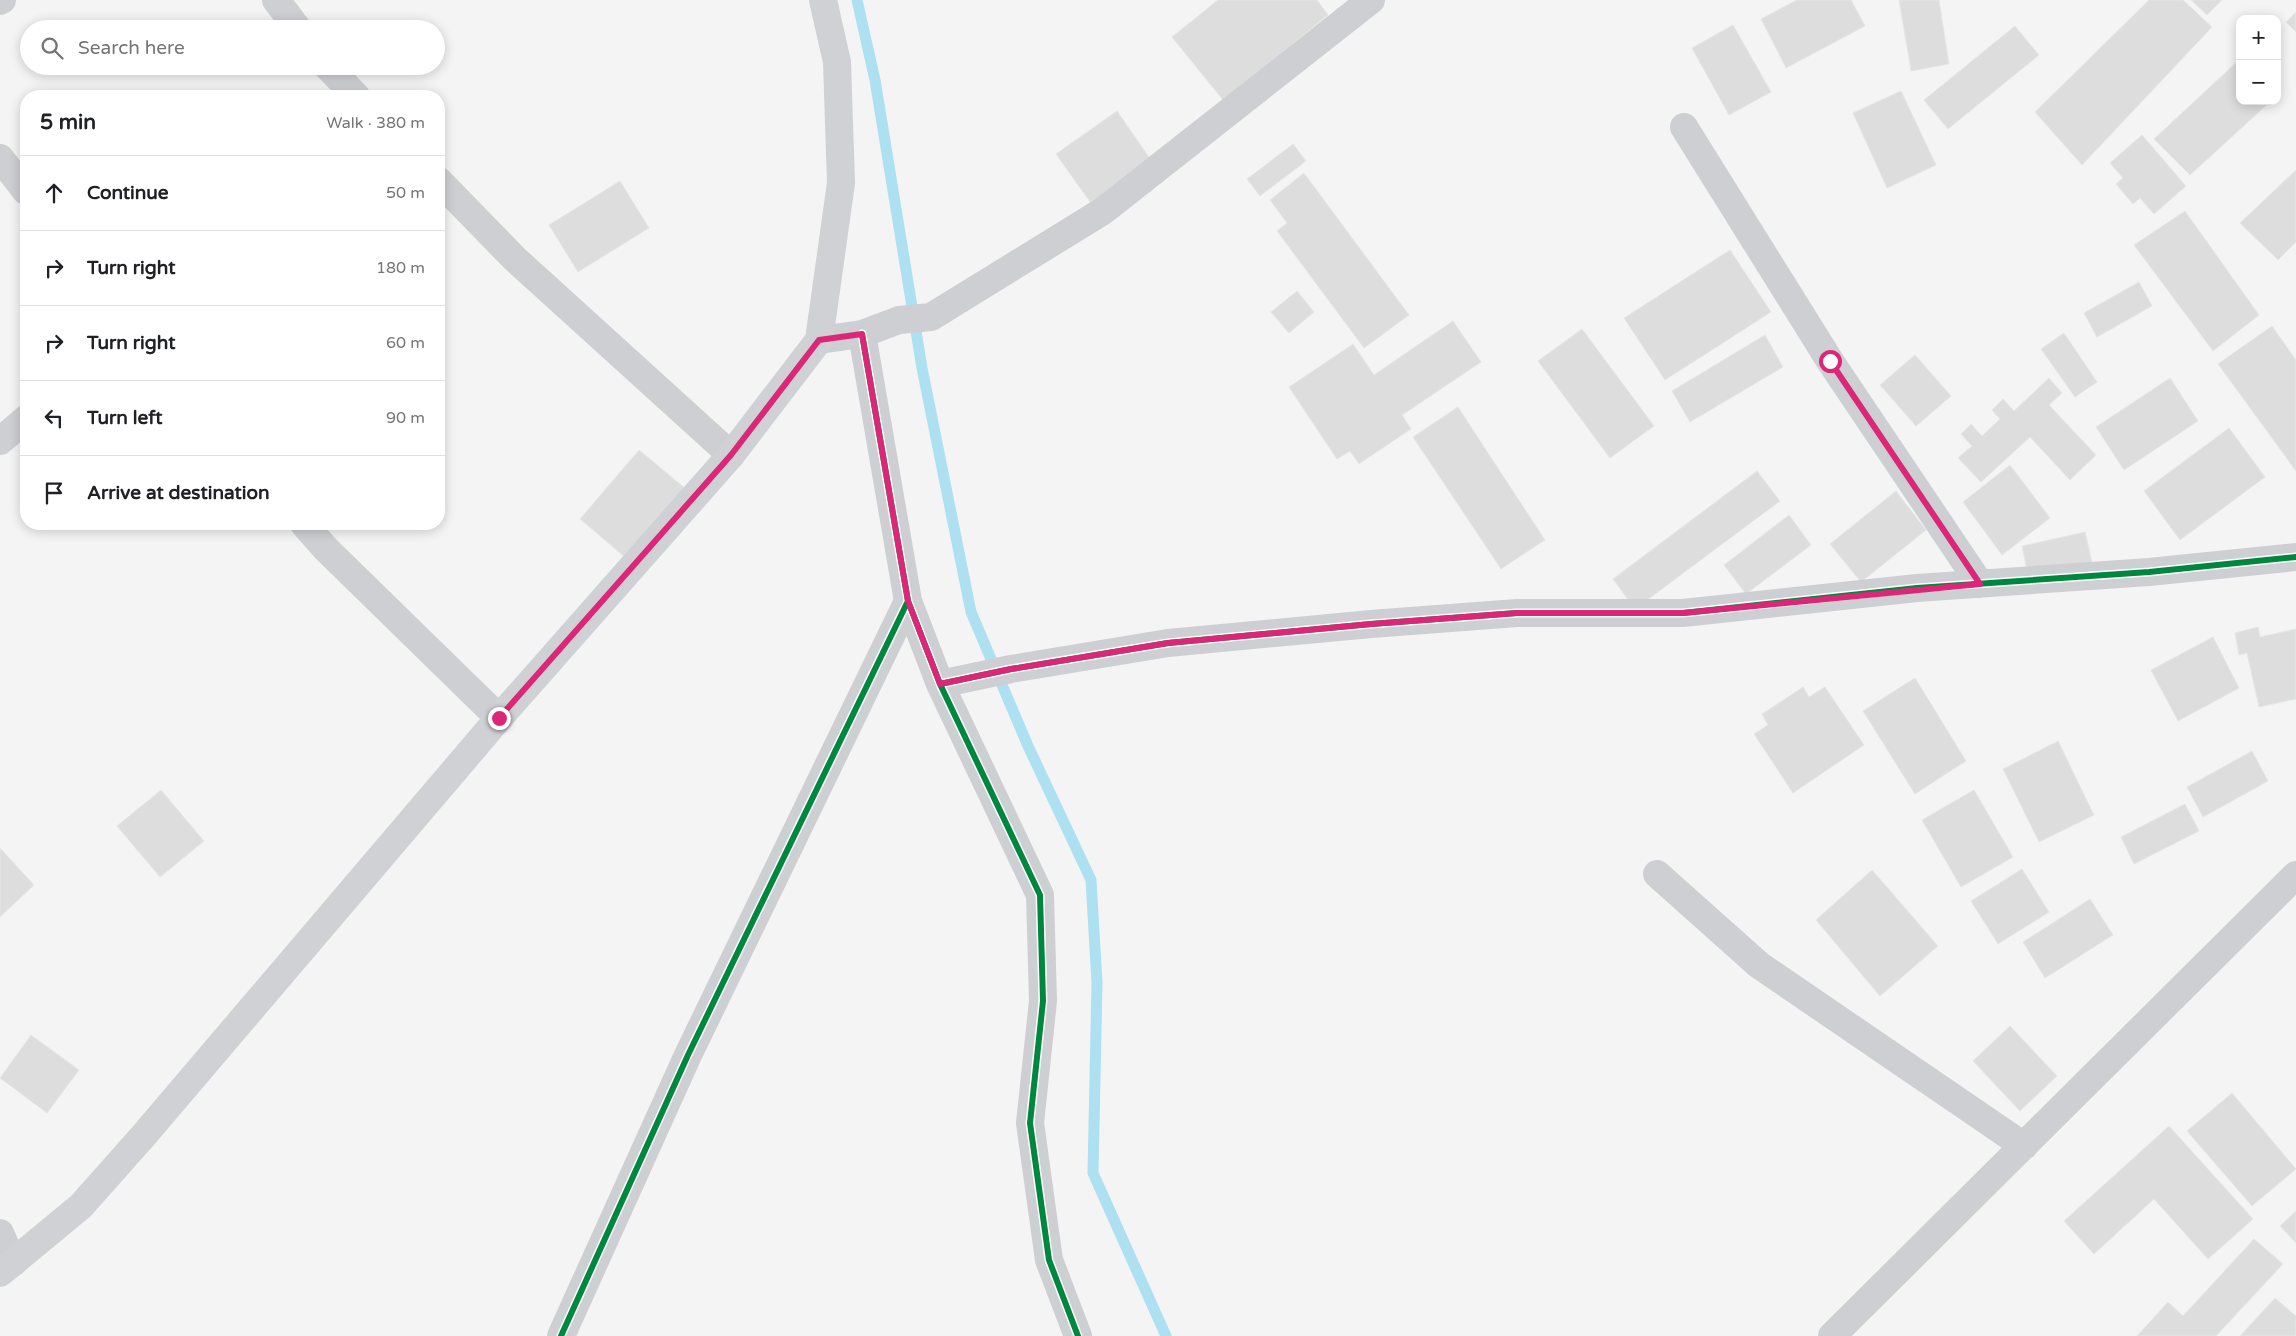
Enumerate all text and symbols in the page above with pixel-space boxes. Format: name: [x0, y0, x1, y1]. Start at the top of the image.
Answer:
map controls: [2236, 15, 2281, 105]
button: +: [2236, 15, 2281, 60]
search box: [20, 20, 445, 75]
icon: search: [38, 34, 66, 62]
text: Search here: [78, 37, 185, 59]
button: −: [2236, 60, 2281, 105]
text: 5 min: [40, 110, 96, 135]
text: Walk · 380 m: [326, 113, 425, 133]
icon: ahead: [40, 179, 68, 207]
text: Continue: [87, 182, 169, 204]
text: 50 m: [386, 183, 425, 203]
icon: right: [40, 254, 68, 282]
text: Turn right: [87, 257, 175, 279]
text: 180 m: [376, 258, 425, 278]
icon: right: [40, 329, 68, 357]
text: Turn right: [87, 332, 175, 354]
text: 60 m: [386, 333, 425, 353]
route start: [1819, 350, 1842, 373]
icon: left: [40, 404, 68, 432]
text: Turn left: [87, 407, 163, 429]
text: 90 m: [386, 408, 425, 428]
icon: arrive: [40, 479, 68, 507]
text: Arrive at destination: [87, 482, 270, 504]
route end: [488, 707, 511, 730]

